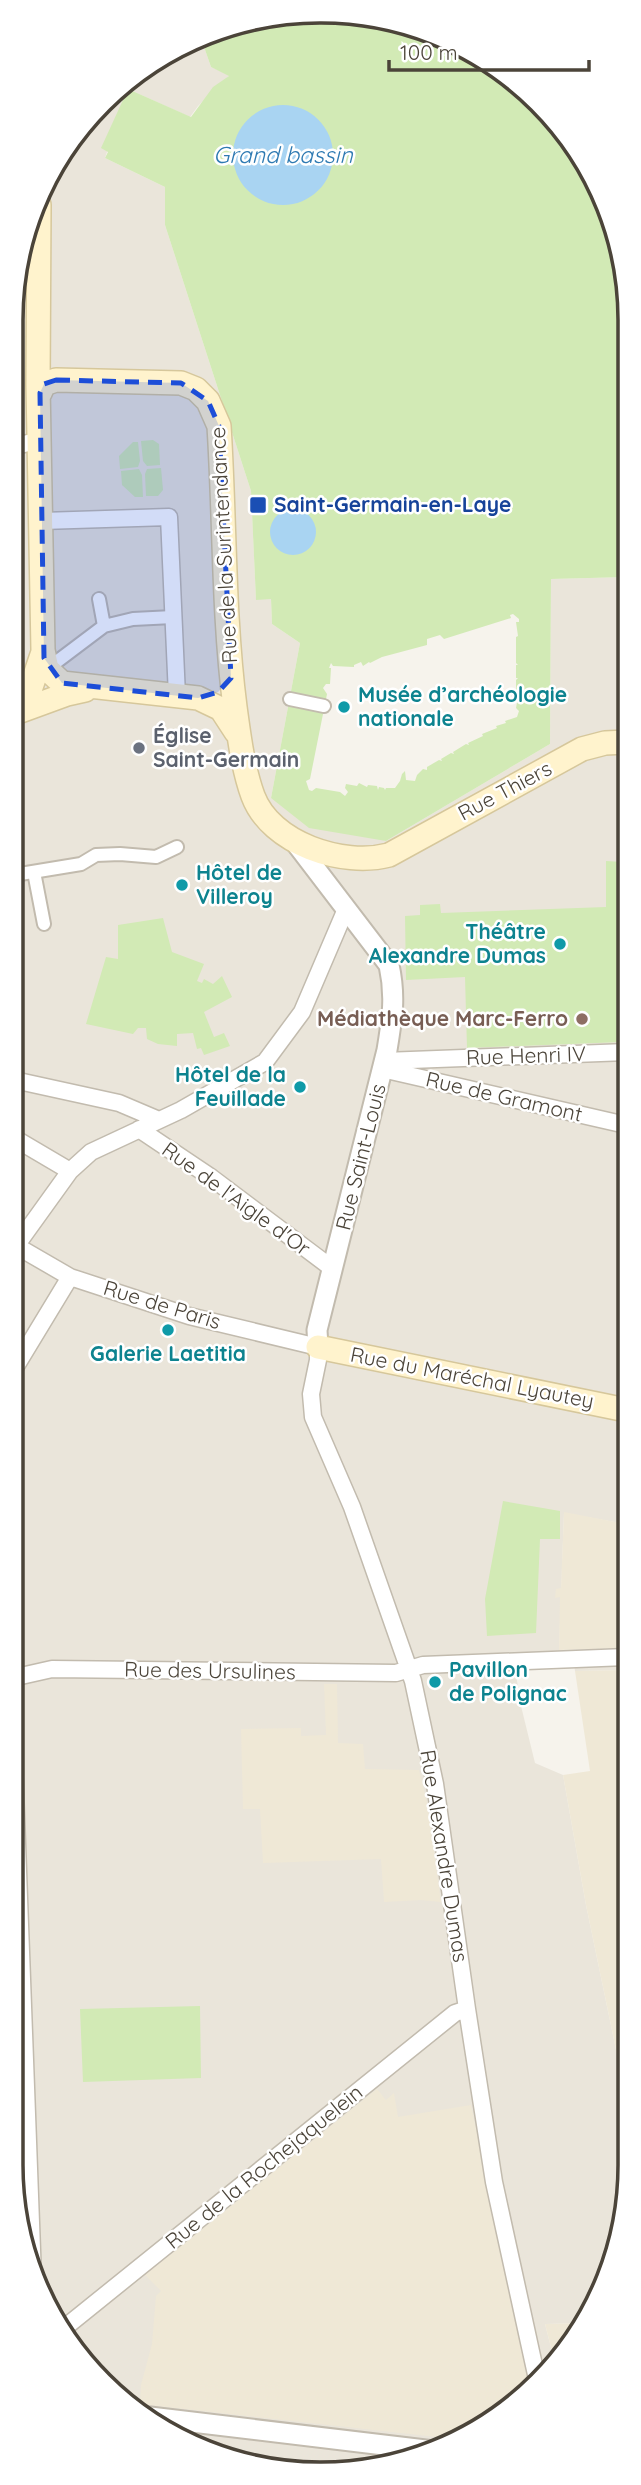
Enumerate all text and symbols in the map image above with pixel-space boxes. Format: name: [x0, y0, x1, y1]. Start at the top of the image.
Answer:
scale bar: [389, 28, 588, 72]
text: 100 m: [400, 39, 458, 65]
water label: Grand bassin: [213, 140, 354, 169]
street label: Rue de la Surintendance: [204, 426, 242, 664]
place label: Saint-Germain-en-Laye: [274, 491, 511, 517]
marker: Saint-Germain-en-Laye: [248, 495, 268, 515]
place label: Musée d’archéologie nationale: [358, 681, 567, 731]
marker: Musée d’archéologie nationale: [336, 699, 352, 715]
place label: Église Saint-Germain: [153, 722, 299, 772]
marker: Église Saint-Germain: [131, 740, 147, 756]
street label: Rue Thiers: [453, 755, 556, 826]
place label: Hôtel de Villeroy: [196, 859, 282, 909]
marker: Hôtel de Villeroy: [174, 877, 190, 893]
place label: Théâtre Alexandre Dumas: [369, 918, 546, 968]
marker: Théâtre Alexandre Dumas: [552, 936, 568, 952]
place label: Médiathèque Marc-Ferro: [317, 1005, 568, 1031]
marker: Médiathèque Marc-Ferro: [574, 1011, 590, 1027]
street label: Rue Henri IV: [466, 1040, 586, 1070]
place label: Hôtel de la Feuillade: [175, 1061, 286, 1111]
street label: Rue de Gramont: [423, 1065, 585, 1127]
marker: Hôtel de la Feuillade: [292, 1079, 308, 1095]
street label: Rue Saint-Louis: [329, 1081, 391, 1233]
street label: Rue de l'Aigle d'Or: [157, 1136, 316, 1261]
street label: Rue de Paris: [100, 1274, 224, 1334]
marker: Galerie Laetitia: [160, 1322, 176, 1338]
place label: Galerie Laetitia: [90, 1340, 246, 1366]
street label: Rue du Maréchal Lyautey: [348, 1341, 596, 1413]
street label: Rue des Ursulines: [124, 1656, 296, 1684]
place label: Pavillon de Polignac: [449, 1656, 567, 1706]
marker: Pavillon de Polignac: [427, 1674, 443, 1690]
street label: Rue Alexandre Dumas: [415, 1748, 475, 1964]
street label: Rue de la Rochejaquelein: [159, 2079, 367, 2254]

